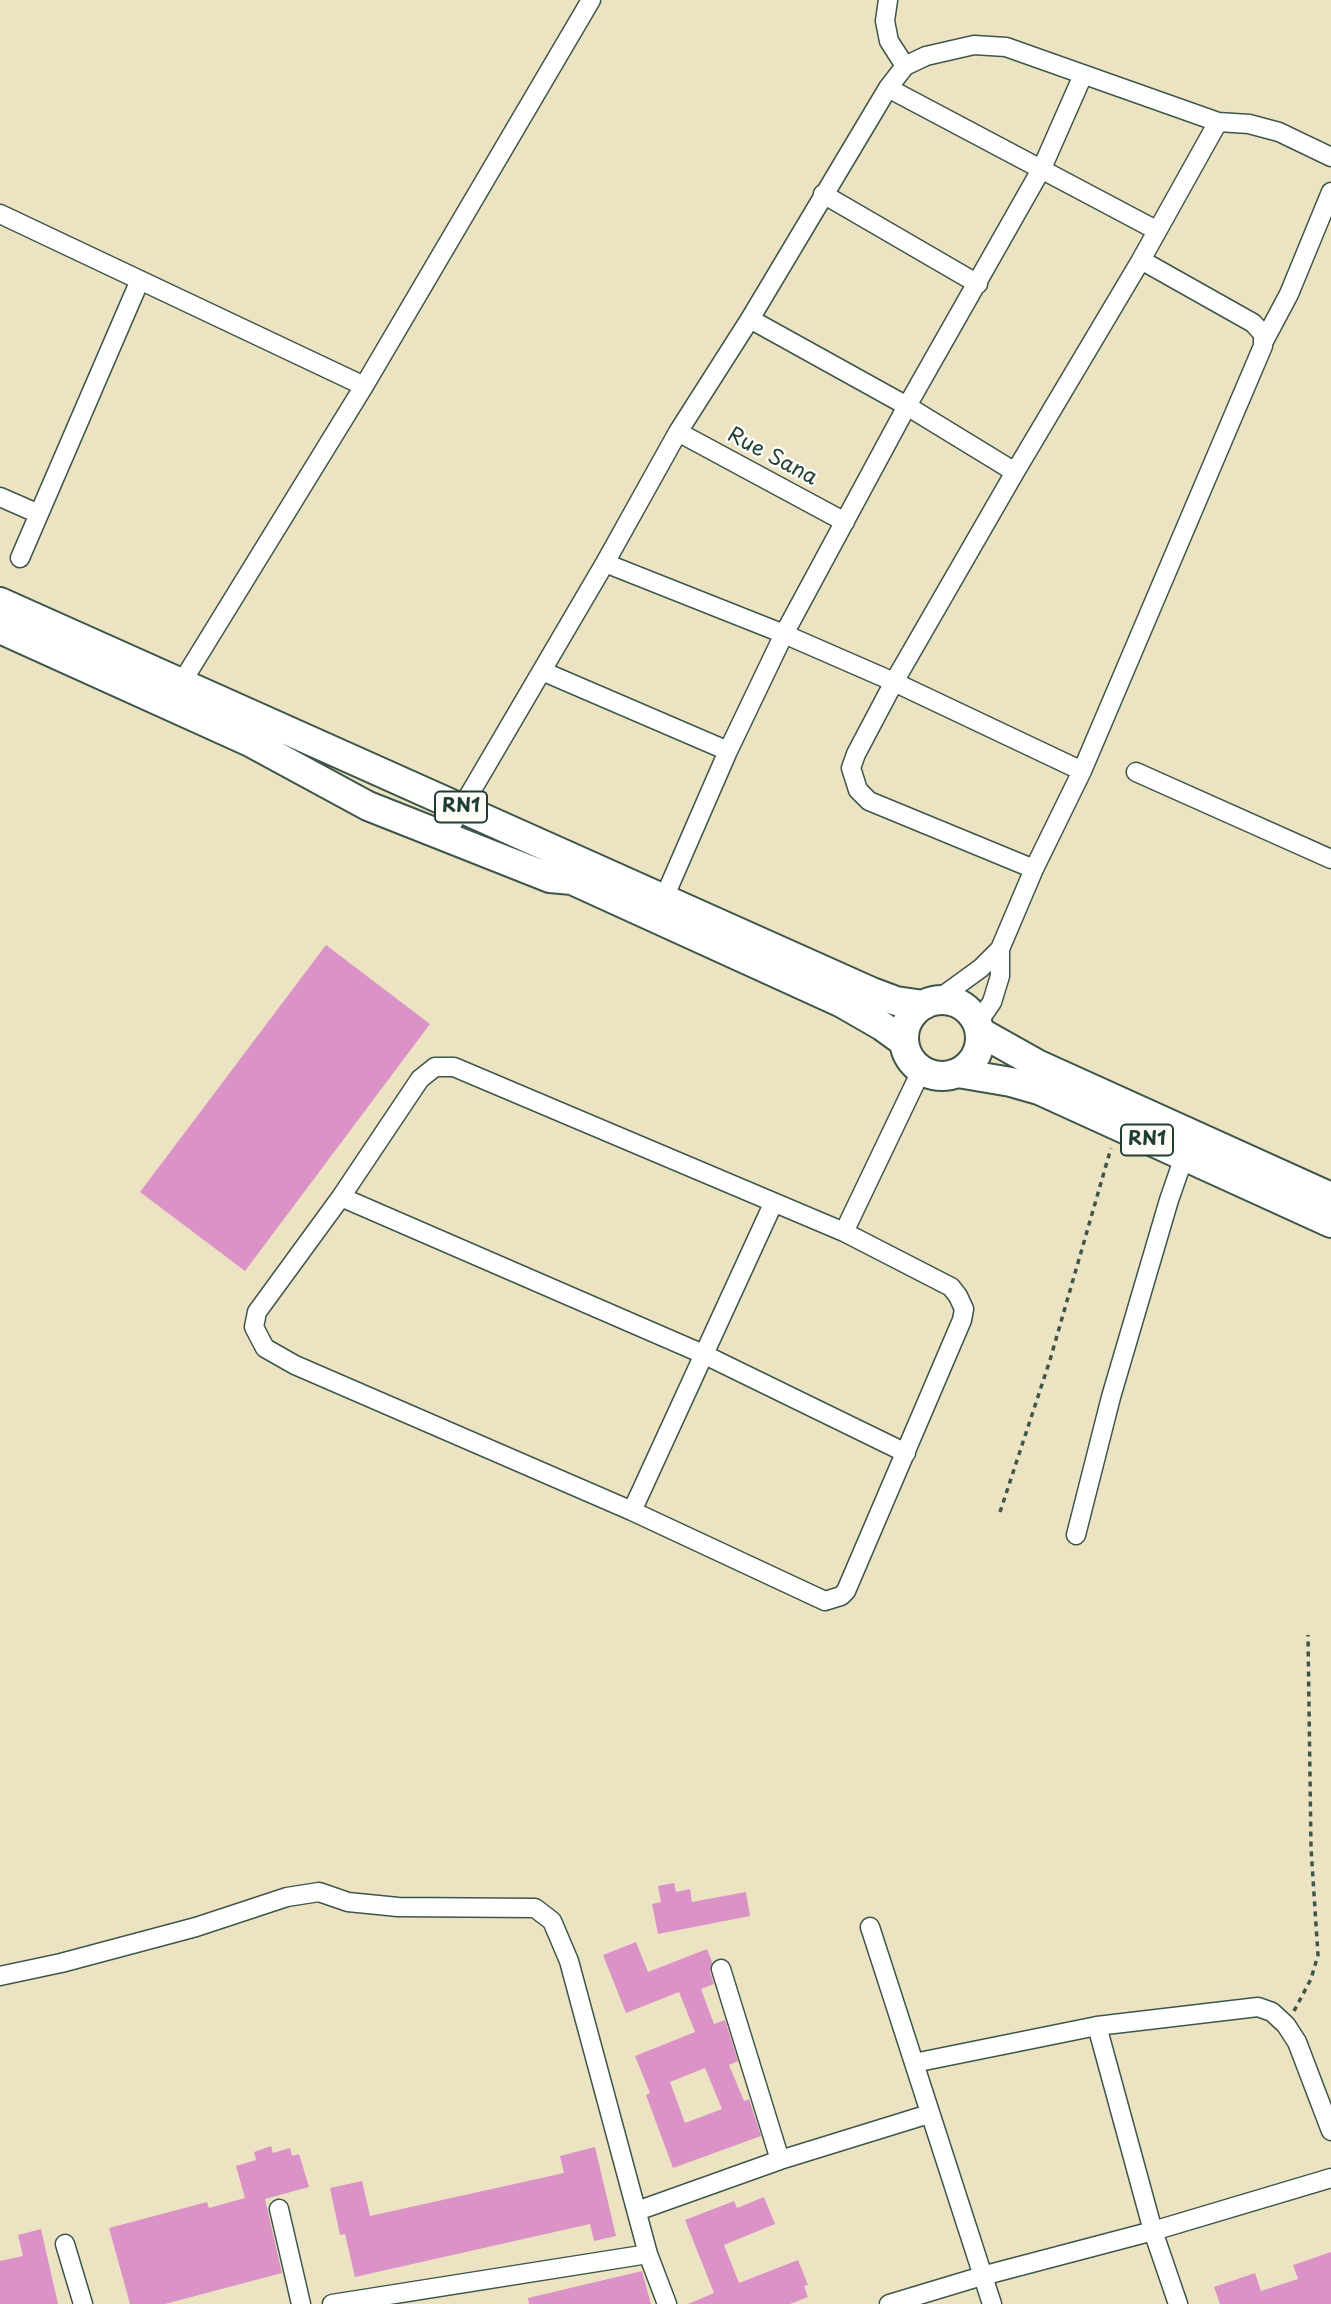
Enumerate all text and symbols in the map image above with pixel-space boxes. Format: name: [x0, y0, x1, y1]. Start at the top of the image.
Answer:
street label: Rue Sana: [723, 423, 821, 491]
road number: RN1: [435, 792, 487, 822]
road number: RN1: [1121, 1124, 1173, 1156]

